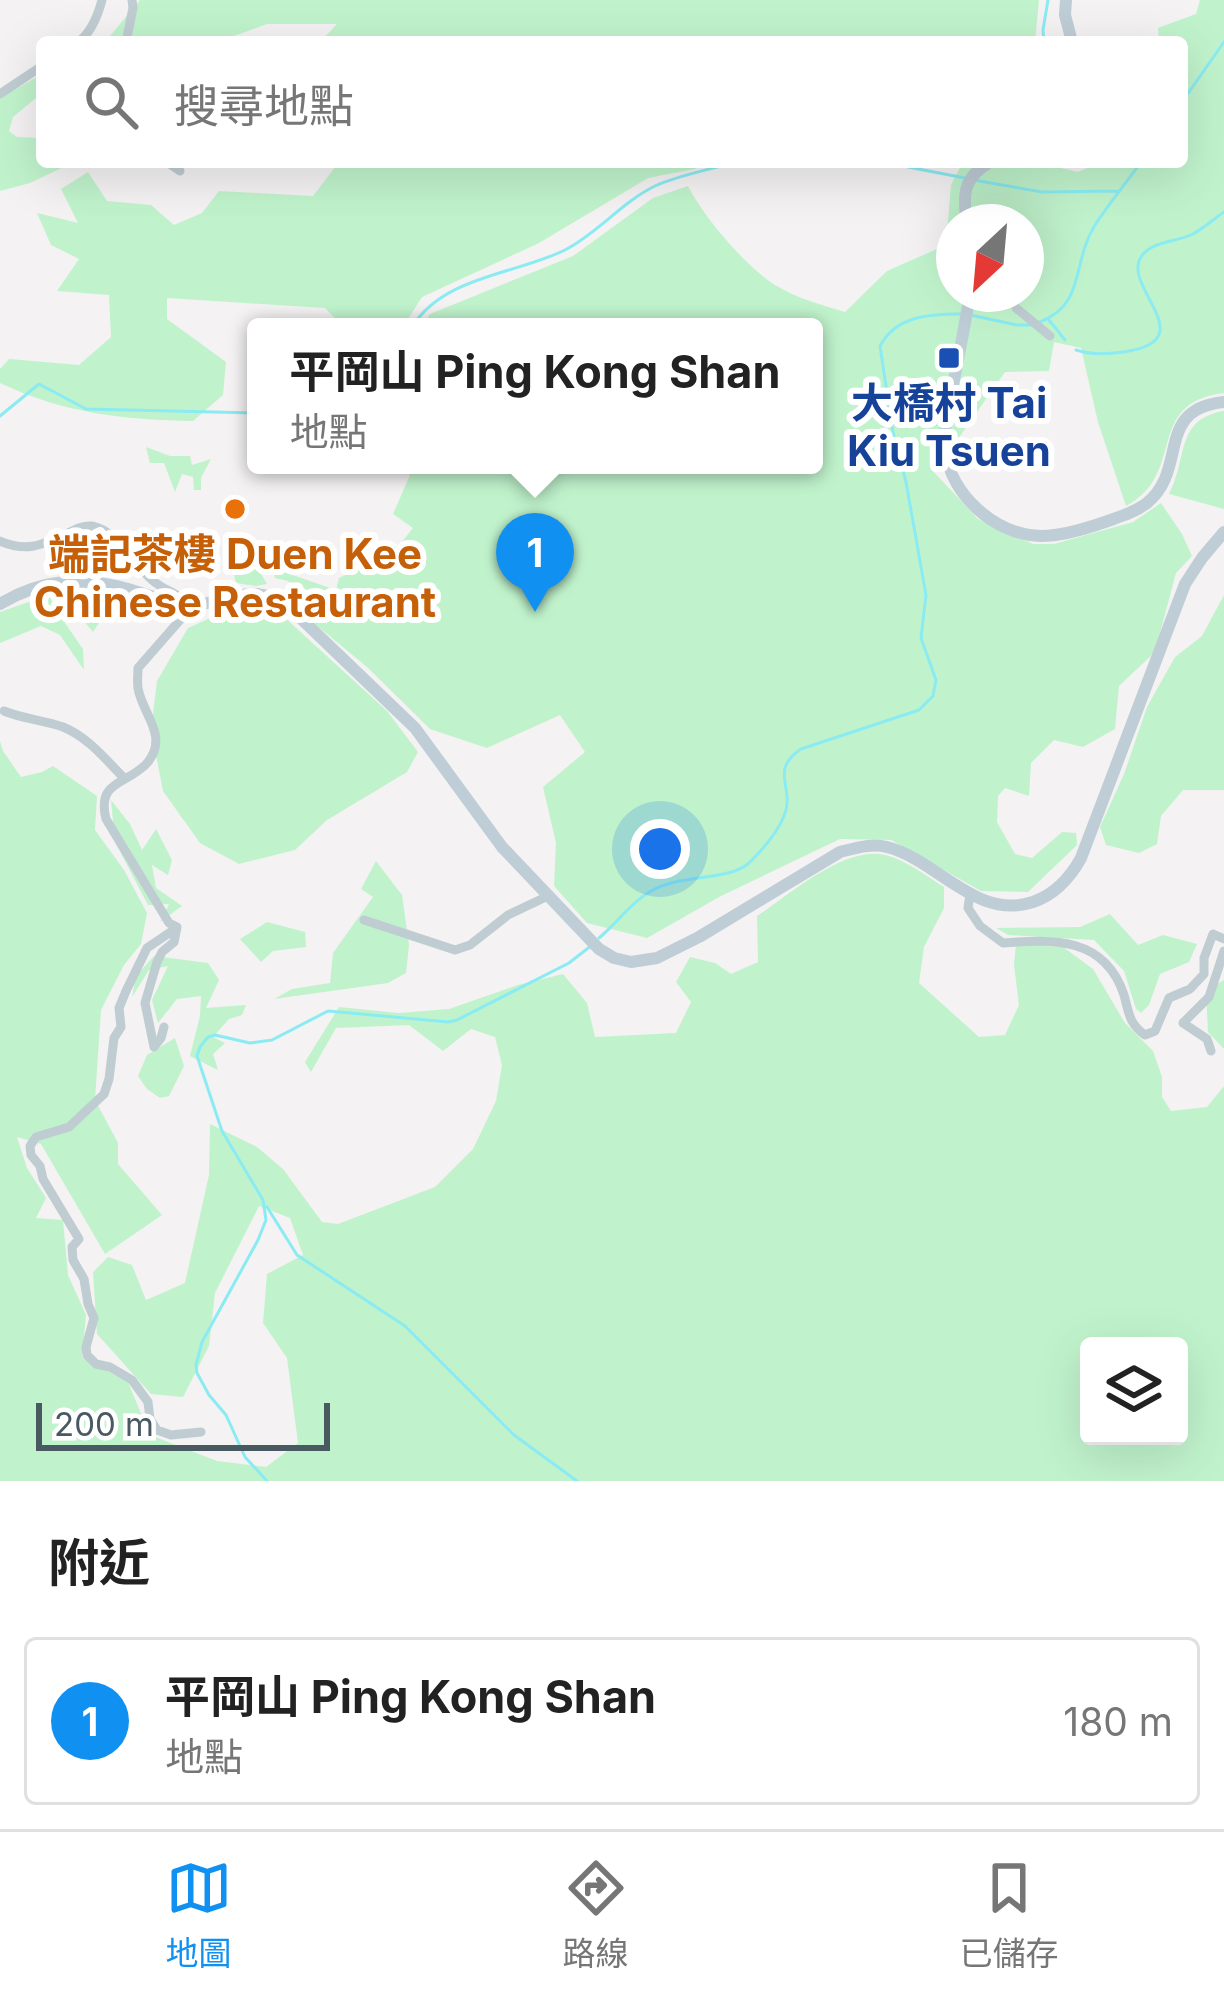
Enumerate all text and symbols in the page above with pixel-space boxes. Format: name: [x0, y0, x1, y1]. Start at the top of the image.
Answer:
search box: [36, 36, 1188, 168]
icon: search: [78, 69, 144, 135]
text: 搜尋地點: [174, 78, 354, 133]
north arrow: [936, 204, 1044, 312]
popup: [247, 318, 823, 474]
text: 平岡山 Ping Kong Shan: [289, 344, 781, 399]
marker: 大橋村 Tai Kiu Tsuen: [936, 345, 962, 371]
place label: 大橋村 Tai Kiu Tsuen: [847, 377, 1051, 476]
text: 地點: [289, 408, 368, 455]
marker: 端記茶樓 Duen Kee Chinese Restaurant: [222, 496, 248, 522]
pin: 1: [496, 513, 574, 612]
place label: 端記茶樓 Duen Kee Chinese Restaurant: [34, 528, 436, 627]
your location: [630, 819, 690, 879]
map controls: [1080, 1337, 1188, 1445]
button: layers: [1080, 1337, 1188, 1445]
scale bar: [36, 1397, 330, 1450]
text: 200 m: [54, 1404, 154, 1444]
text: 附近: [48, 1532, 150, 1593]
text: 平岡山 Ping Kong Shan: [165, 1669, 656, 1724]
text: 1: [82, 1698, 98, 1745]
text: 180 m: [1063, 1698, 1173, 1745]
text: 地點: [165, 1733, 243, 1780]
tab: 地圖: [166, 1855, 232, 1975]
tab: 路線: [563, 1855, 629, 1975]
tab: 已儲存: [960, 1855, 1059, 1975]

